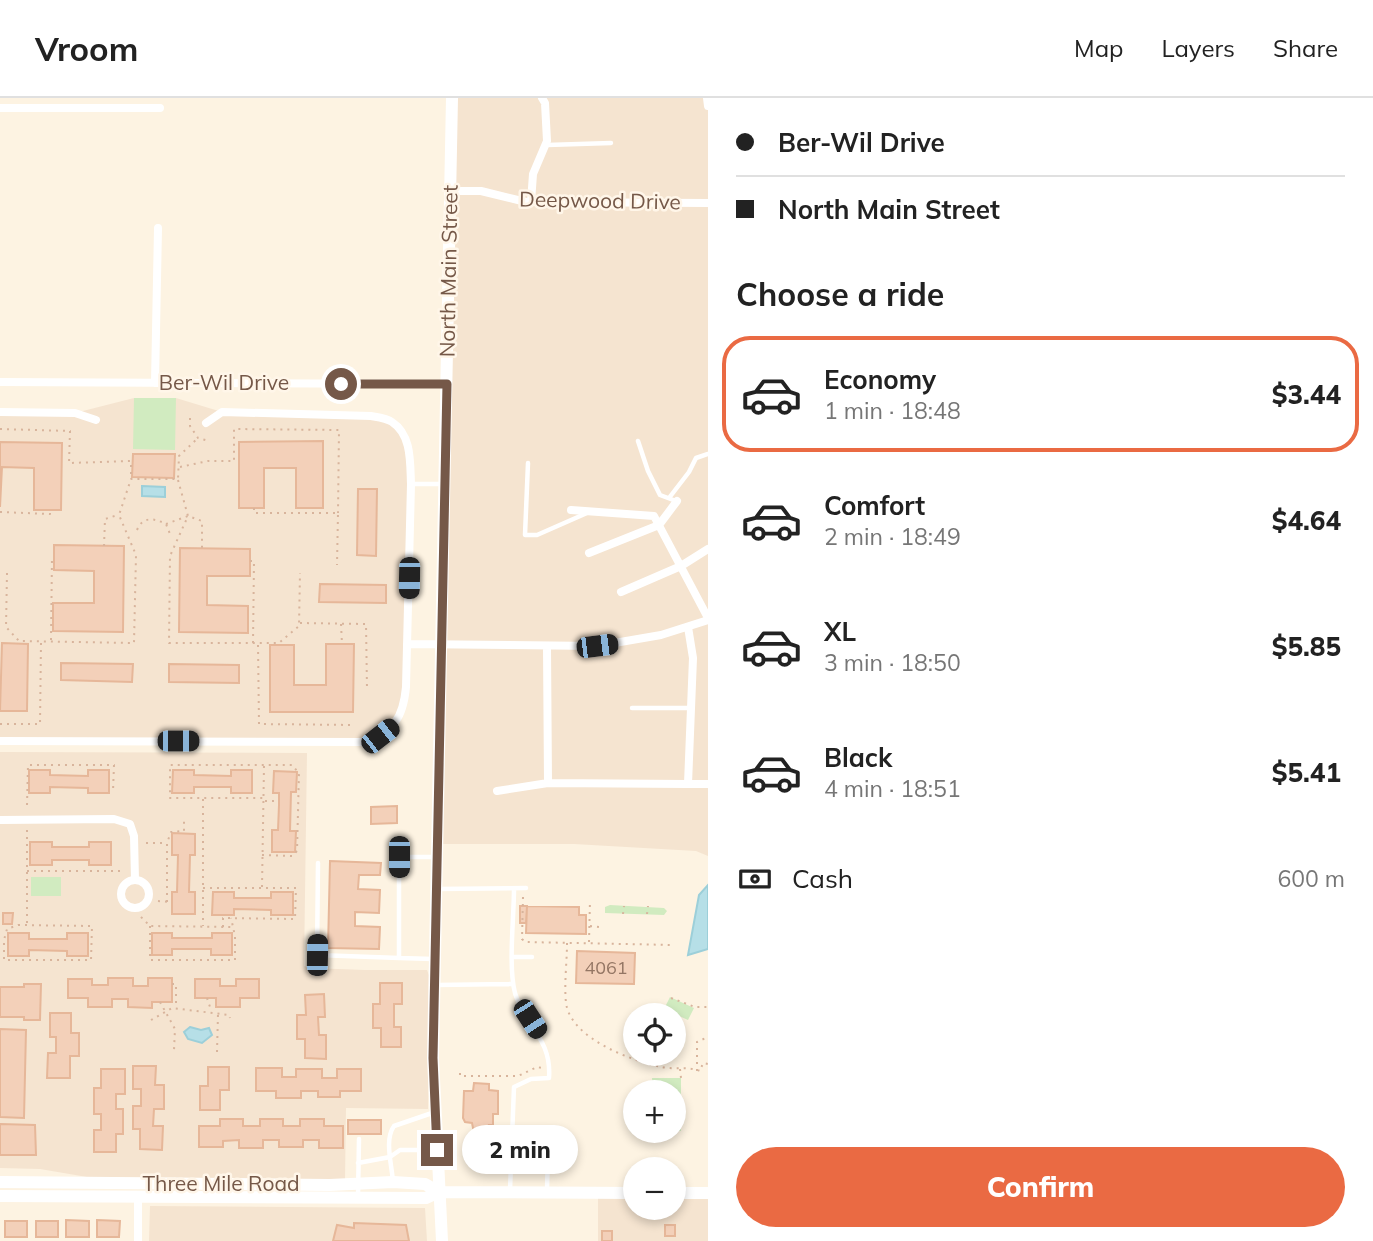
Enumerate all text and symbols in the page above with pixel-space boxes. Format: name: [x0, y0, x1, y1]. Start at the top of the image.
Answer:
text: Vroom: [35, 28, 138, 69]
text: Map: [1074, 33, 1123, 63]
text: Layers: [1161, 33, 1235, 63]
text: Share: [1273, 33, 1338, 63]
text: Ber-Wil Drive: [778, 126, 945, 159]
street label: North Main Street: [433, 185, 463, 357]
street label: Deepwood Drive: [519, 186, 681, 214]
text: North Main Street: [778, 193, 1000, 226]
text: Choose a ride: [736, 274, 944, 314]
icon: car: [740, 363, 803, 426]
text: Economy: [824, 363, 936, 396]
route start: [325, 368, 357, 400]
street label: Ber-Wil Drive: [159, 369, 289, 395]
text: $3.44: [1272, 378, 1341, 411]
text: 1 min · 18:48: [824, 396, 961, 425]
icon: car: [740, 489, 803, 552]
text: Comfort: [824, 489, 925, 522]
text: $4.64: [1272, 504, 1341, 537]
text: 2 min · 18:49: [824, 522, 961, 551]
car: [399, 557, 420, 599]
icon: car: [740, 615, 803, 678]
text: XL: [824, 615, 856, 648]
text: $5.85: [1272, 630, 1341, 663]
car: [575, 633, 620, 659]
text: 3 min · 18:50: [824, 648, 961, 677]
car: [357, 715, 404, 757]
car: [158, 731, 200, 752]
icon: car: [740, 741, 803, 804]
text: Black: [824, 741, 892, 774]
text: $5.41: [1272, 756, 1341, 789]
text: 4 min · 18:51: [824, 774, 961, 803]
car: [389, 836, 410, 878]
icon: cash: [736, 860, 774, 898]
text: Cash: [792, 862, 853, 895]
text: 600 m: [1277, 864, 1345, 893]
car: [307, 934, 328, 976]
house number: 4061: [584, 956, 628, 979]
car: [510, 996, 551, 1042]
map controls: [623, 1003, 686, 1220]
button: locate: [623, 1003, 686, 1066]
button: +: [623, 1080, 686, 1143]
callout: 2 min: [462, 1126, 577, 1174]
route end: [421, 1134, 453, 1166]
text: 2 min: [489, 1135, 551, 1164]
button: Confirm: [736, 1147, 1345, 1227]
button: −: [623, 1157, 686, 1220]
street label: Three Mile Road: [142, 1170, 300, 1196]

